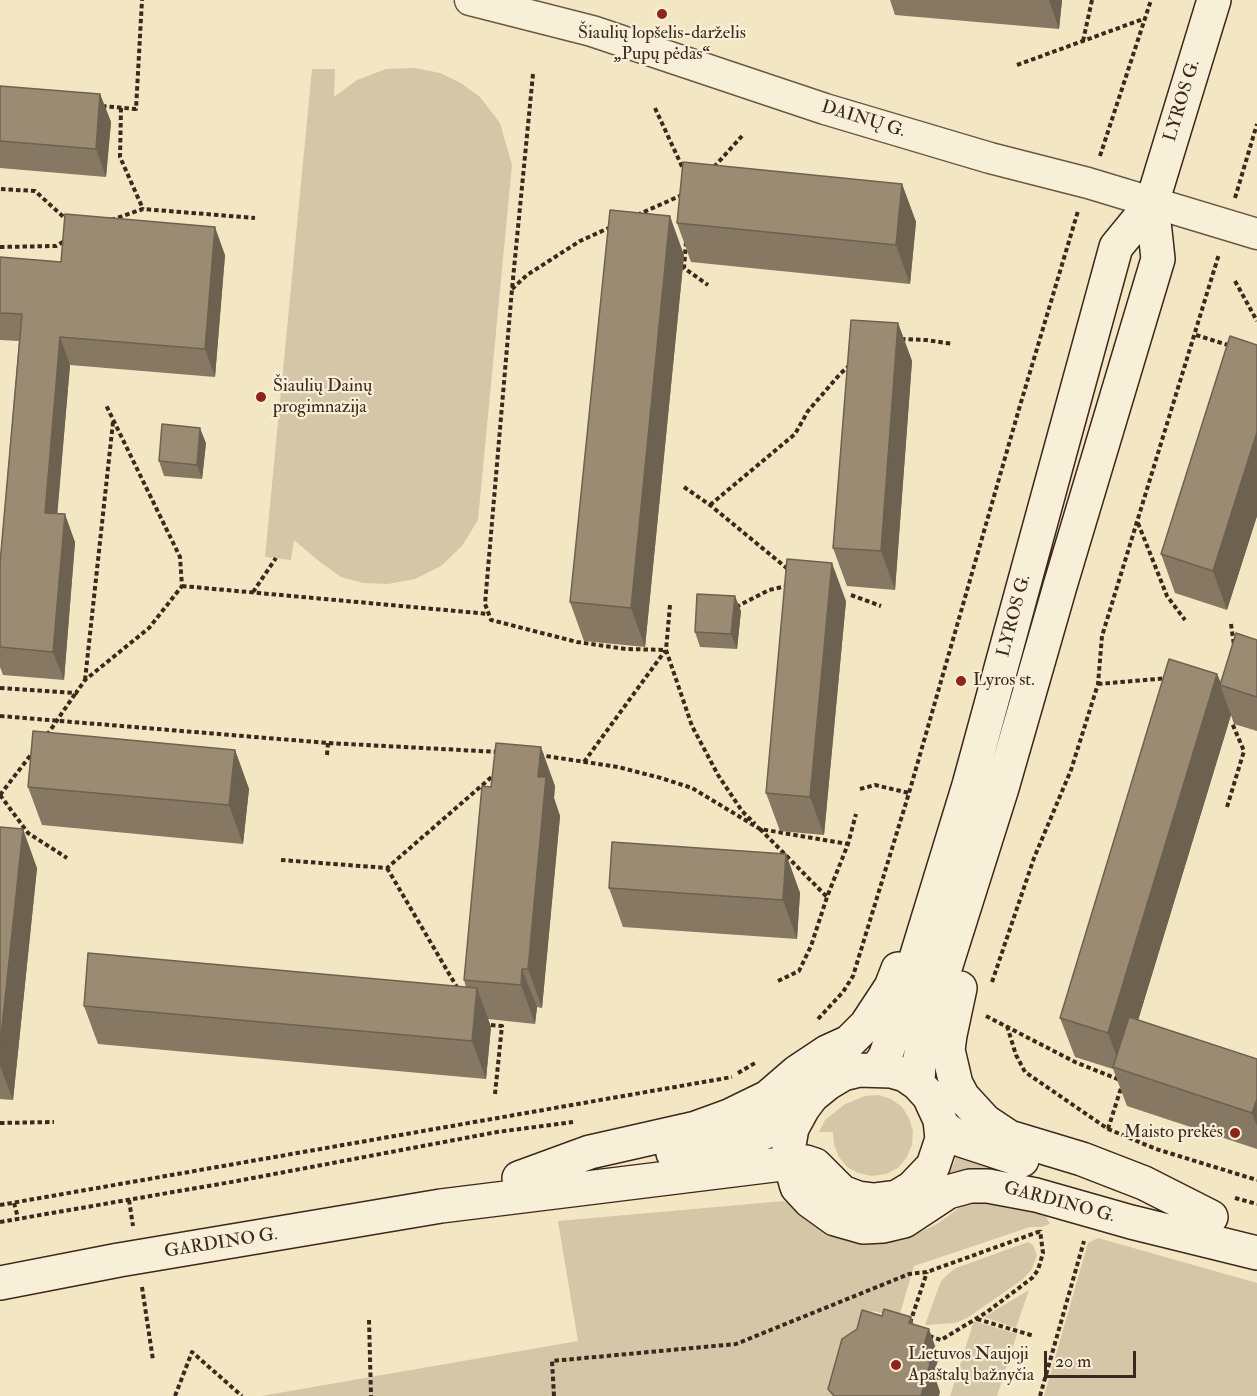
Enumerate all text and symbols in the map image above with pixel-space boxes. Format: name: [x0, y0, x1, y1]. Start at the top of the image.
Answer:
marker: Šiaulių lopšelis-darželis „Pupų pėdas“: [655, 7, 669, 21]
place label: Šiaulių lopšelis-darželis „Pupų pėdas“: [578, 23, 746, 66]
street label: LYROS G.: [1160, 58, 1206, 144]
street label: DAINŲ G.: [818, 97, 908, 143]
place label: Šiaulių Dainų progimnazija: [273, 376, 372, 418]
marker: Šiaulių Dainų progimnazija: [254, 390, 268, 404]
street label: LYROS G.: [994, 572, 1036, 660]
place label: Lyros st.: [973, 670, 1035, 692]
marker: Lyros st.: [954, 674, 968, 688]
place label: Maisto prekės: [1124, 1122, 1223, 1144]
marker: Maisto prekės: [1228, 1126, 1242, 1140]
street label: GARDINO G.: [1001, 1178, 1117, 1228]
street label: GARDINO G.: [163, 1224, 279, 1264]
scale bar: [1047, 1339, 1138, 1377]
place label: Lietuvos Naujoji Apaštalų bažnyčia: [908, 1344, 1034, 1386]
text: 20 m: [1055, 1350, 1091, 1373]
marker: Lietuvos Naujoji Apaštalų bažnyčia: [889, 1358, 903, 1372]

